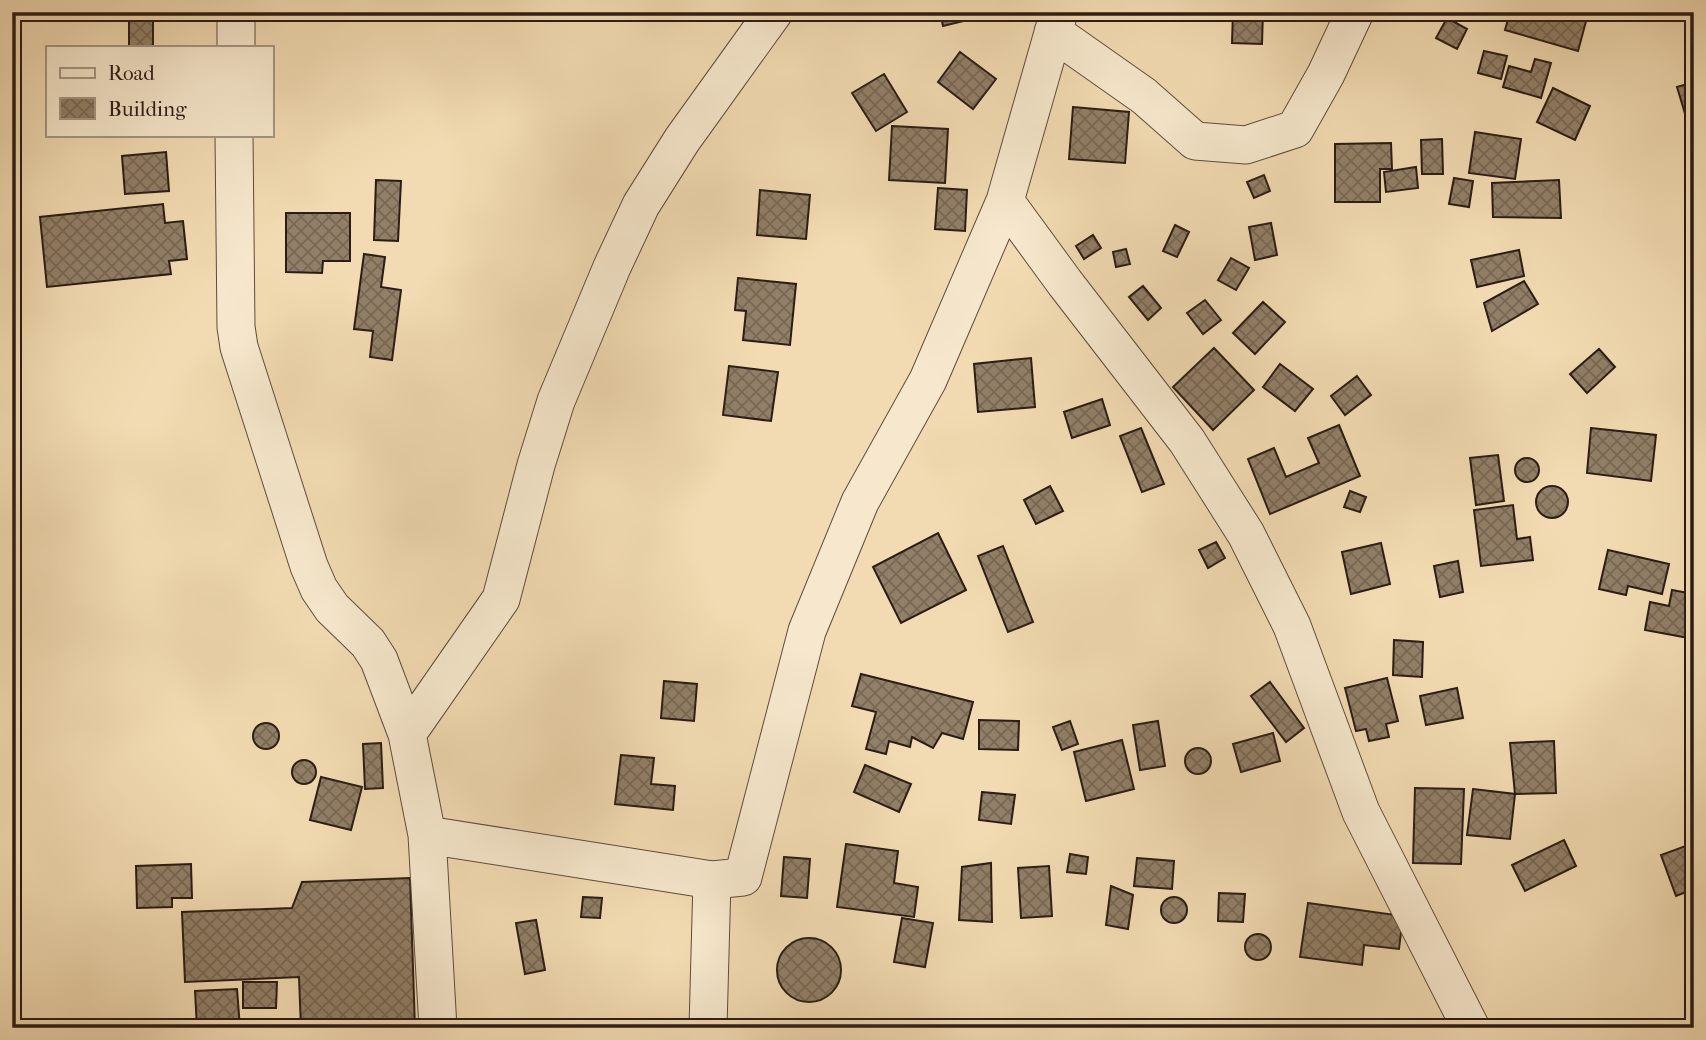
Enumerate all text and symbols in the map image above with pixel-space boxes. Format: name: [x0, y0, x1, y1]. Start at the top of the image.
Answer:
legend: [46, 46, 273, 136]
text: Road: [108, 61, 155, 85]
text: Building: [108, 97, 187, 121]

